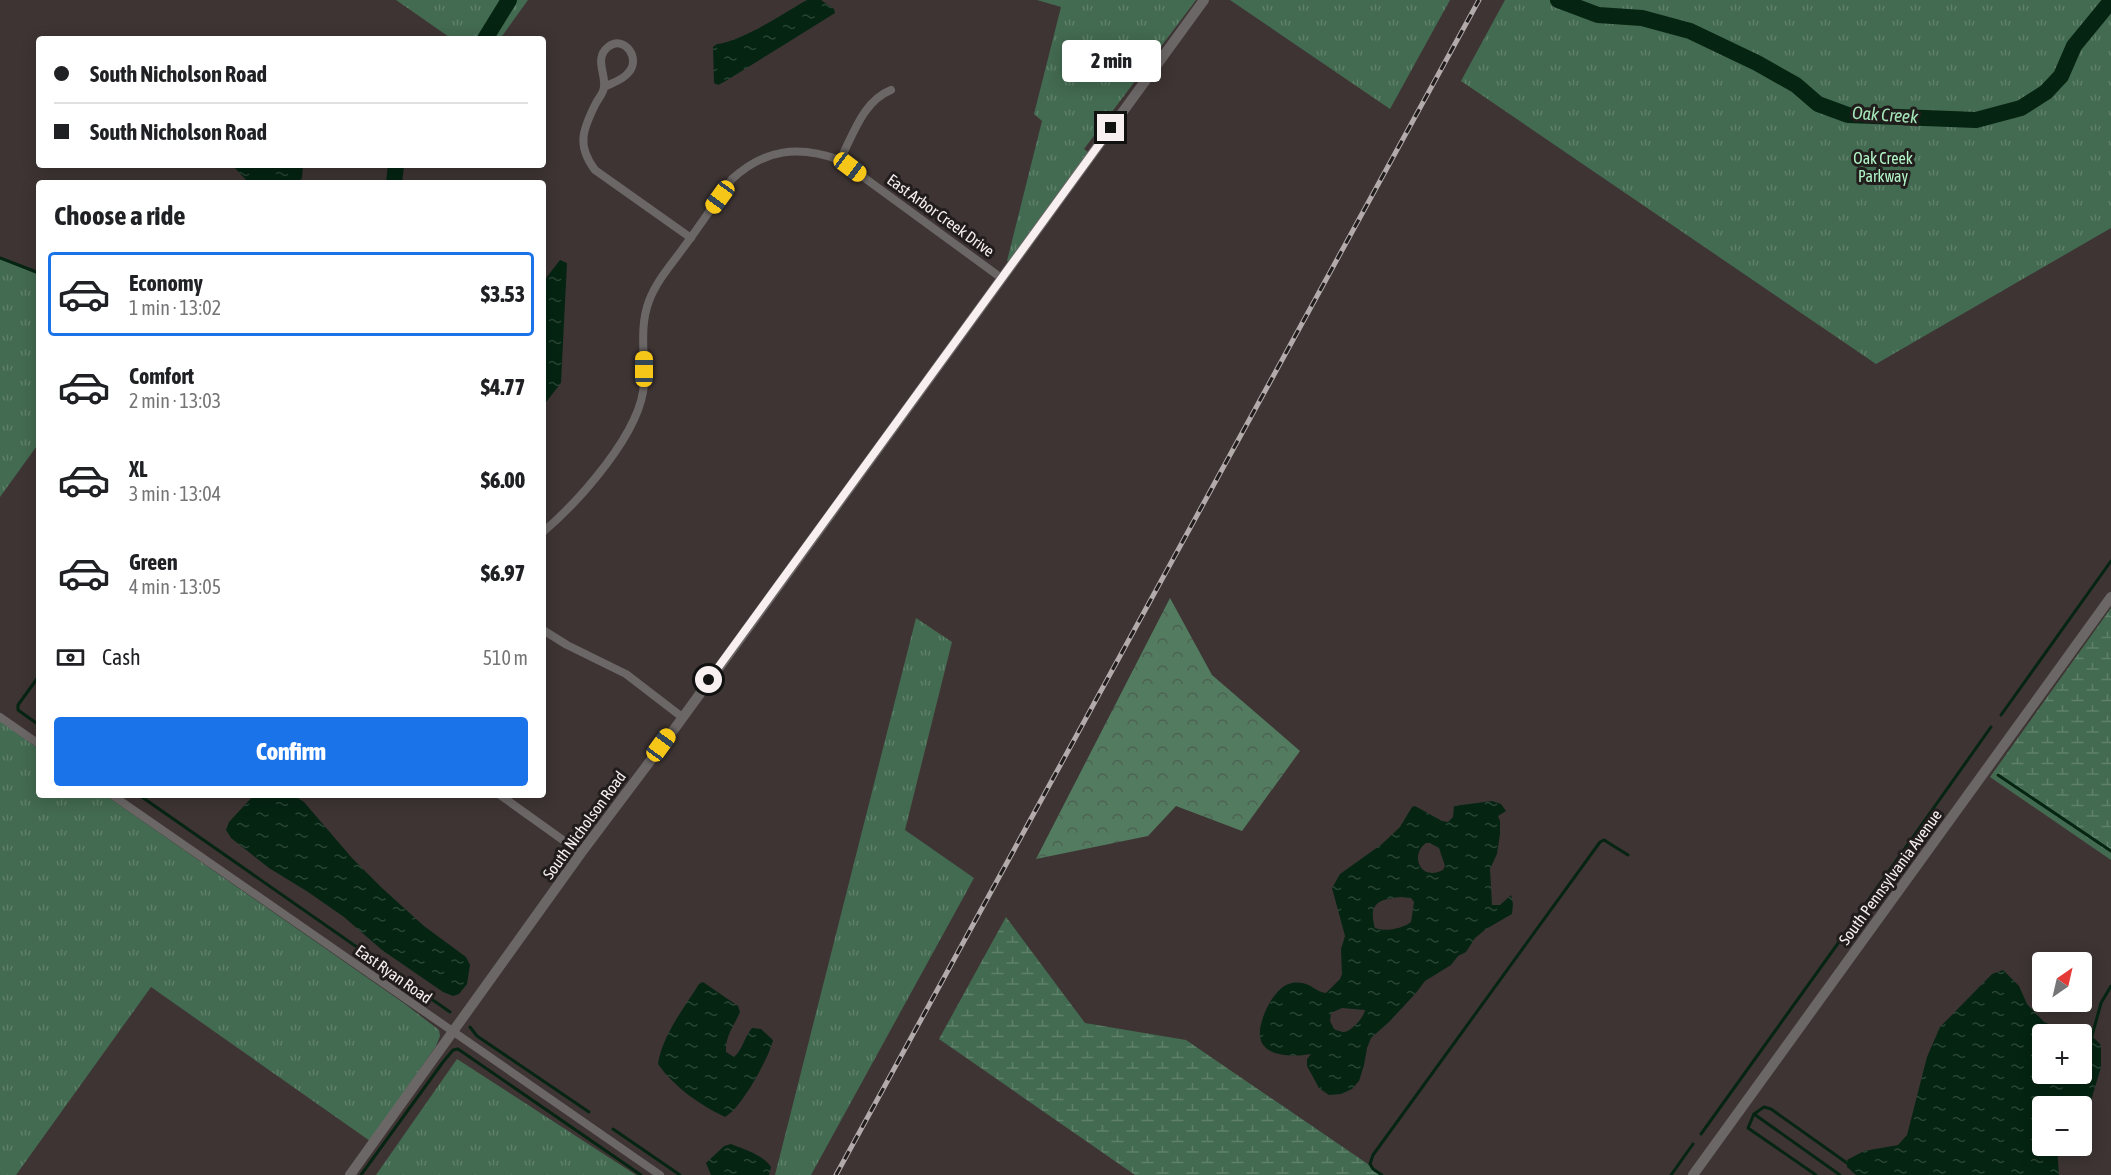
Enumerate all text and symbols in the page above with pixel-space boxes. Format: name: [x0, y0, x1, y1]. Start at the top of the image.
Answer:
callout: 2 min: [1062, 41, 1160, 83]
text: 2 min: [1091, 49, 1132, 72]
text: South Nicholson Road: [90, 61, 267, 87]
water label: Oak Creek: [1851, 102, 1920, 127]
route end: [1097, 114, 1124, 141]
text: South Nicholson Road: [90, 119, 267, 145]
car: [830, 149, 870, 185]
park label: Oak Creek Parkway: [1853, 149, 1913, 186]
street label: East Arbor Creek Drive: [884, 170, 998, 260]
car: [702, 177, 738, 217]
text: Choose a ride: [54, 200, 186, 231]
icon: car: [57, 267, 111, 321]
text: Economy: [129, 270, 203, 296]
text: $3.53: [481, 281, 525, 307]
text: 1 min · 13:02: [129, 296, 221, 319]
car: [635, 351, 653, 387]
icon: car: [57, 360, 111, 414]
text: Comfort: [129, 363, 194, 389]
text: $4.77: [481, 374, 525, 400]
text: 2 min · 13:03: [129, 389, 221, 412]
icon: car: [57, 453, 111, 507]
text: XL: [129, 456, 147, 482]
text: $6.00: [481, 467, 525, 493]
text: 3 min · 13:04: [129, 482, 221, 505]
icon: car: [57, 546, 111, 600]
text: Green: [129, 549, 178, 575]
text: $6.97: [481, 560, 525, 586]
text: 4 min · 13:05: [129, 575, 221, 598]
icon: cash: [54, 641, 87, 674]
text: Cash: [102, 644, 141, 670]
text: 510 m: [483, 646, 528, 669]
route start: [695, 666, 722, 693]
button: Confirm: [54, 717, 528, 786]
car: [643, 725, 679, 765]
street label: South Nicholson Road: [539, 768, 629, 882]
street label: South Pennsylvania Avenue: [1835, 806, 1946, 949]
street label: East Ryan Road: [352, 941, 436, 1008]
north arrow: [2032, 952, 2092, 1012]
map controls: [2032, 952, 2092, 1156]
button: +: [2032, 1024, 2092, 1084]
button: −: [2032, 1096, 2092, 1156]

